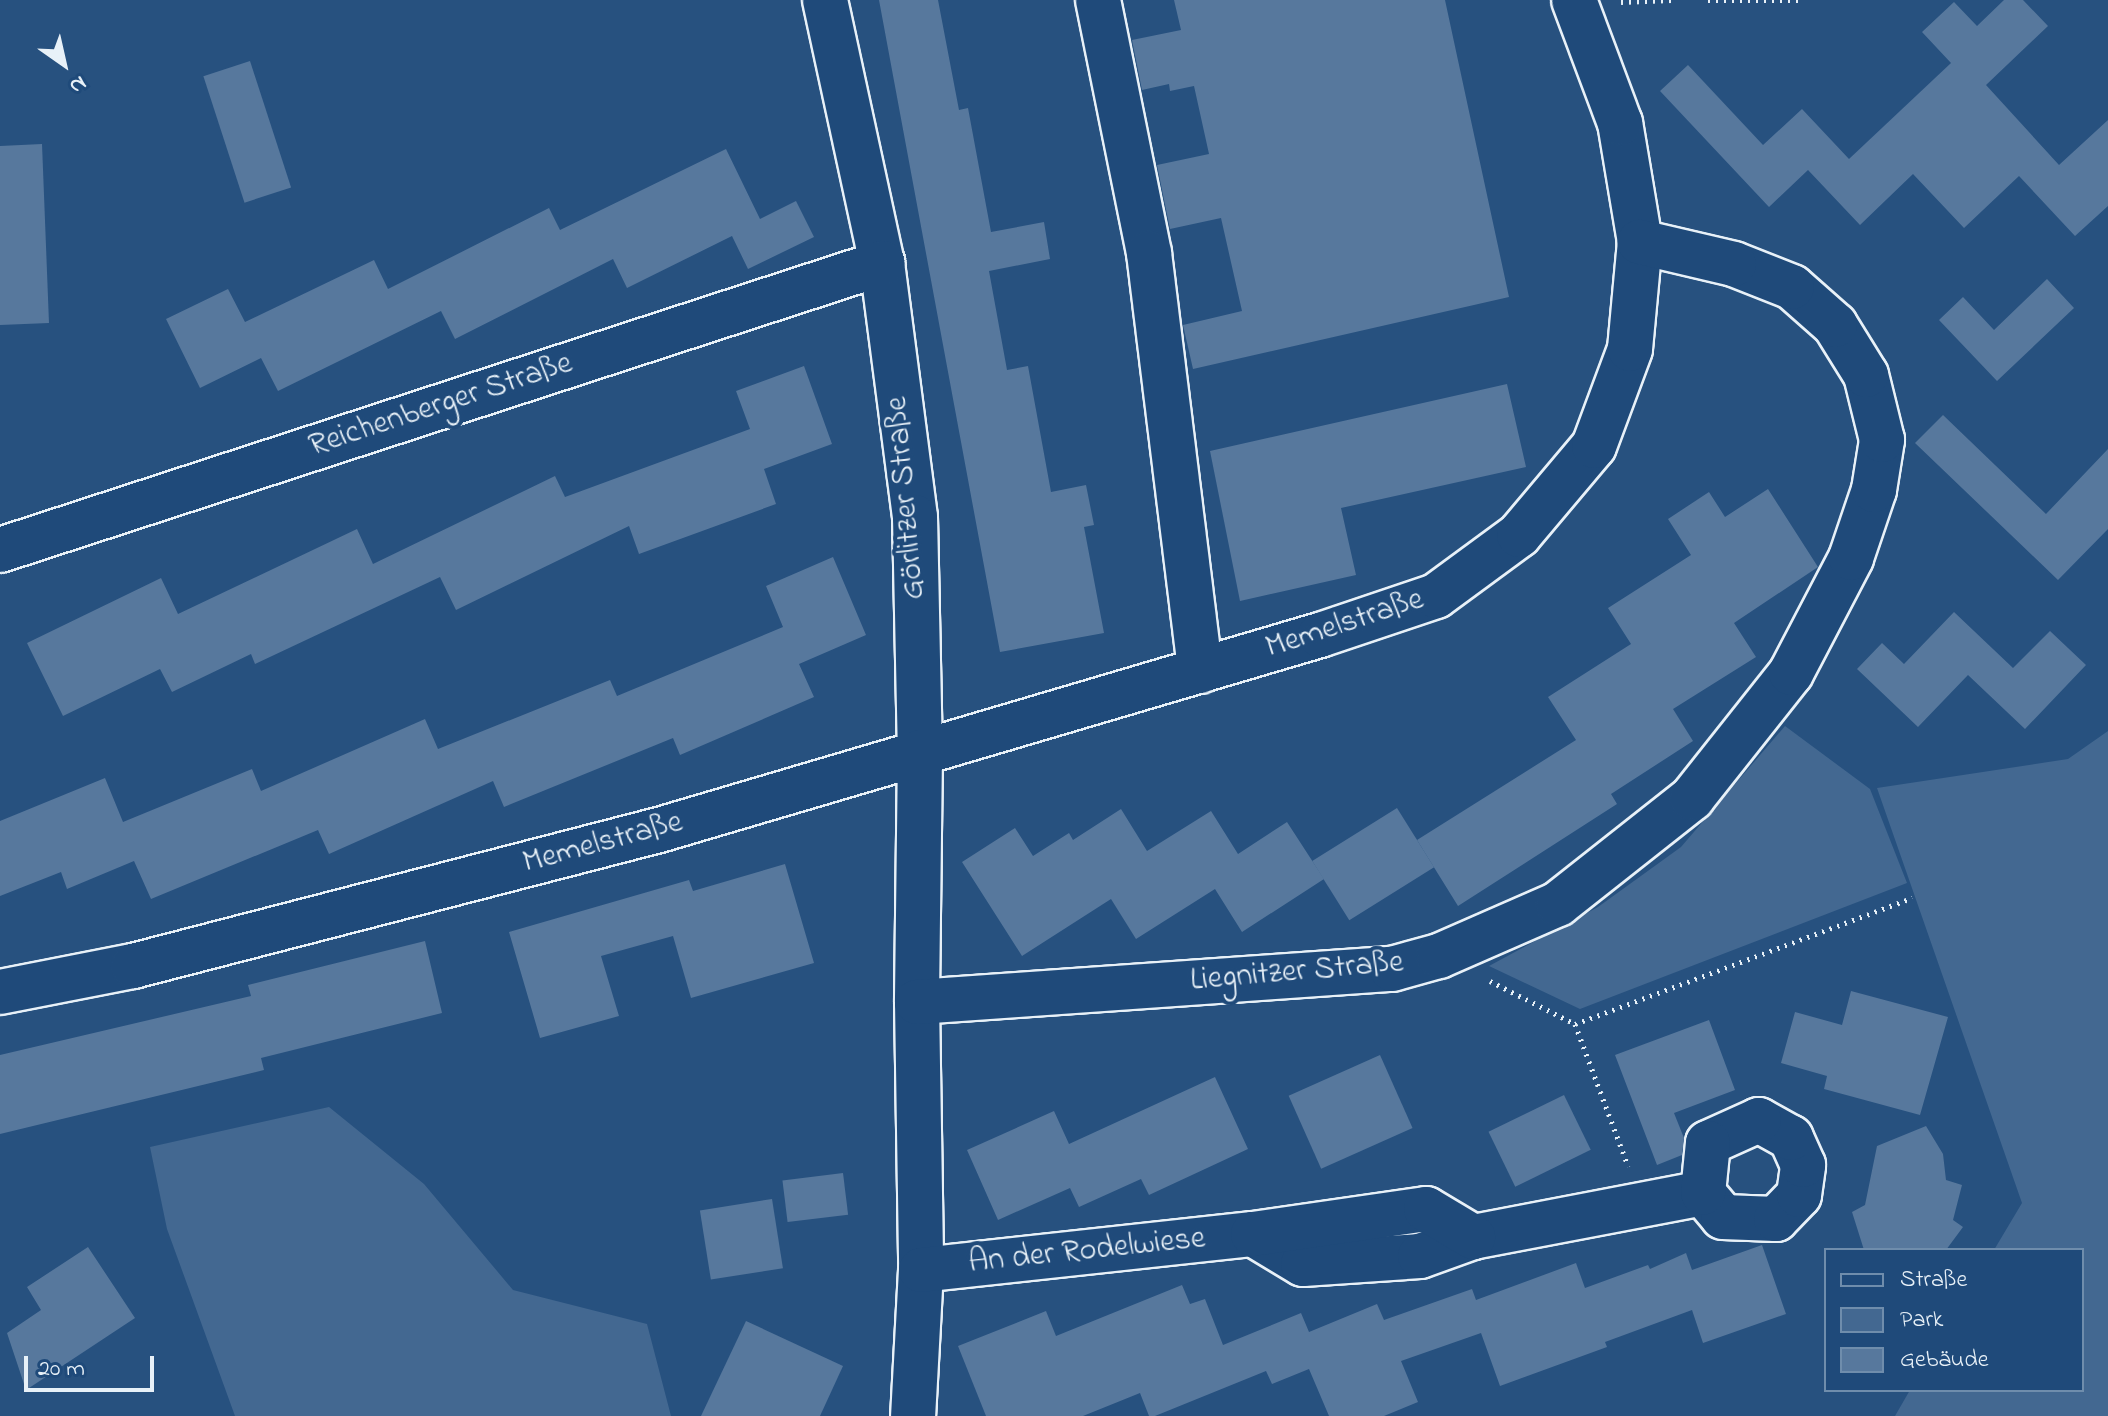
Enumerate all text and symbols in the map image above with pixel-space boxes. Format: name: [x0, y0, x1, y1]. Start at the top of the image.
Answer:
north arrow: [24, 24, 104, 104]
text: N: [62, 66, 93, 101]
street label: Reichenberger Straße: [304, 345, 578, 467]
street label: Görlitzer Straße: [879, 395, 935, 601]
street label: Memelstraße: [1261, 581, 1429, 669]
street label: Memelstraße: [519, 804, 687, 884]
street label: Liegnitzer Straße: [1189, 945, 1405, 1001]
street label: An der Rodelwiese: [967, 1220, 1207, 1284]
legend: [1824, 1248, 2084, 1392]
text: Straße: [1900, 1263, 1967, 1298]
text: Park: [1900, 1303, 1943, 1338]
scale bar: [28, 1340, 158, 1390]
text: Gebäude: [1900, 1343, 1989, 1378]
text: 20 m: [38, 1352, 85, 1387]

